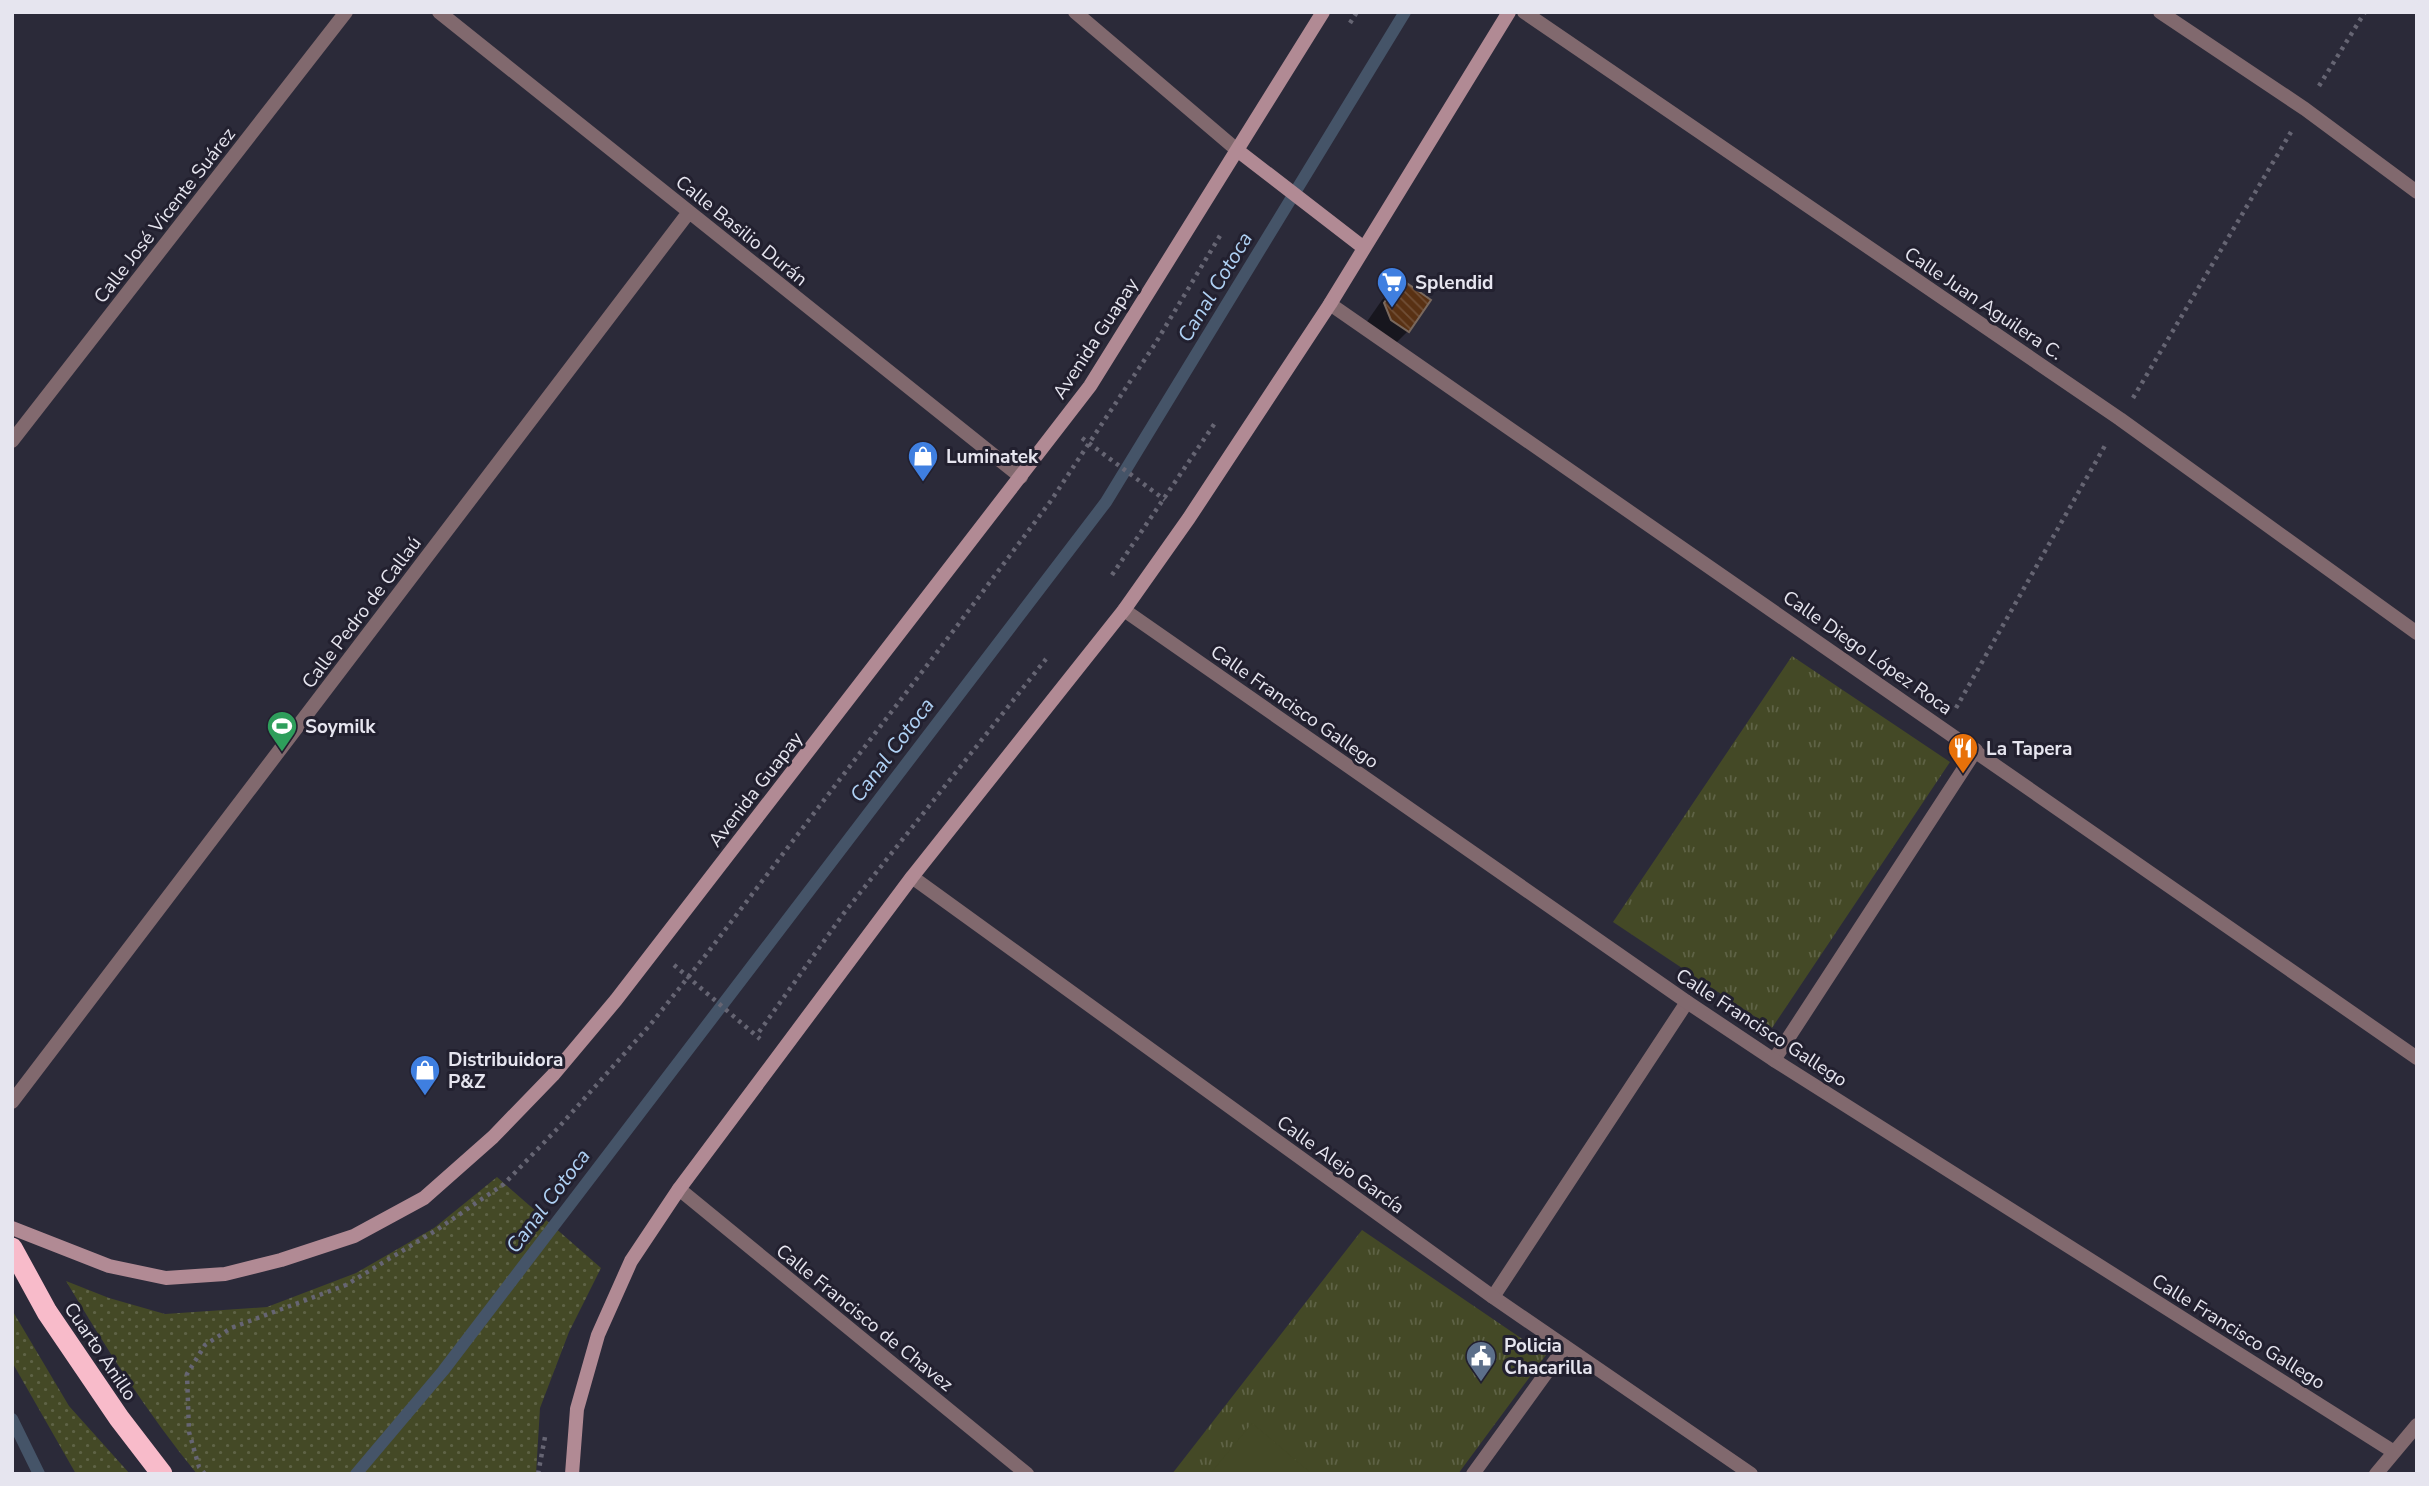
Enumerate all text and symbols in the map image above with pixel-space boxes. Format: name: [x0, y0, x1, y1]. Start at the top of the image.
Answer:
street label: Calle José Vicente Suárez: [88, 122, 242, 309]
street label: Calle Basilio Durán: [670, 169, 813, 292]
water label: Canal Cotoca: [1171, 227, 1259, 347]
street label: Calle Juan Aguilera C.: [1899, 241, 2068, 367]
supermarket icon: Splendid: [1375, 265, 1409, 309]
place label: Splendid: [1415, 270, 1493, 296]
street label: Avenida Guapay: [1047, 273, 1145, 404]
shop icon: Luminatek: [906, 439, 940, 483]
place label: Luminatek: [946, 444, 1039, 470]
street label: Calle Pedro de Callaú: [296, 531, 428, 694]
street label: Calle Diego López Roca: [1778, 584, 1957, 721]
street label: Calle Francisco Gallego: [1205, 639, 1384, 775]
water label: Canal Cotoca: [843, 692, 941, 808]
sports icon: Soymilk: [265, 709, 299, 753]
place label: Soymilk: [305, 714, 376, 740]
street label: Avenida Guapay: [703, 726, 809, 853]
restaurant icon: La Tapera: [1946, 731, 1980, 775]
place label: La Tapera: [1986, 736, 2072, 762]
street label: Calle Francisco Gallego: [1671, 963, 1852, 1093]
place label: Distribuidora P&Z: [448, 1047, 563, 1095]
shop icon: Distribuidora P&Z: [408, 1053, 442, 1097]
street label: Calle Alejo García: [1271, 1110, 1410, 1220]
water label: Canal Cotoca: [499, 1143, 597, 1259]
street label: Calle Francisco de Chavez: [770, 1238, 959, 1398]
street label: Calle Francisco Gallego: [2147, 1268, 2330, 1396]
street label: Cuarto Anillo: [58, 1297, 143, 1406]
place label: Policia Chacarilla: [1504, 1333, 1593, 1381]
public building icon: Policia Chacarilla: [1464, 1339, 1498, 1383]

